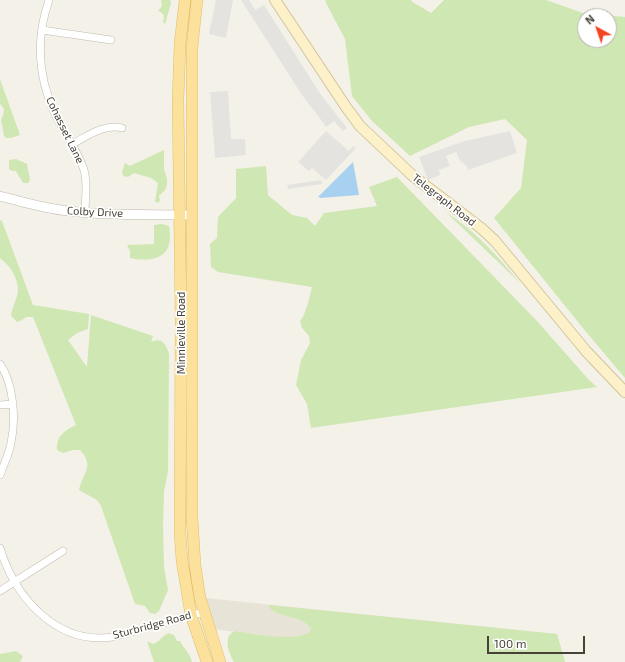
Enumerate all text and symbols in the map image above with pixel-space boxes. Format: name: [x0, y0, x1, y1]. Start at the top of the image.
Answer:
north arrow: [577, 8, 617, 48]
text: N: [582, 12, 597, 27]
street label: Cohasset Lane: [43, 94, 87, 166]
street label: Telegraph Road: [409, 171, 479, 229]
street label: Colby Drive: [67, 204, 123, 220]
street label: Minnieville Road: [174, 292, 188, 374]
street label: Sturbridge Road: [111, 608, 193, 642]
scale bar: [489, 628, 587, 654]
text: 100 m: [494, 636, 526, 650]

